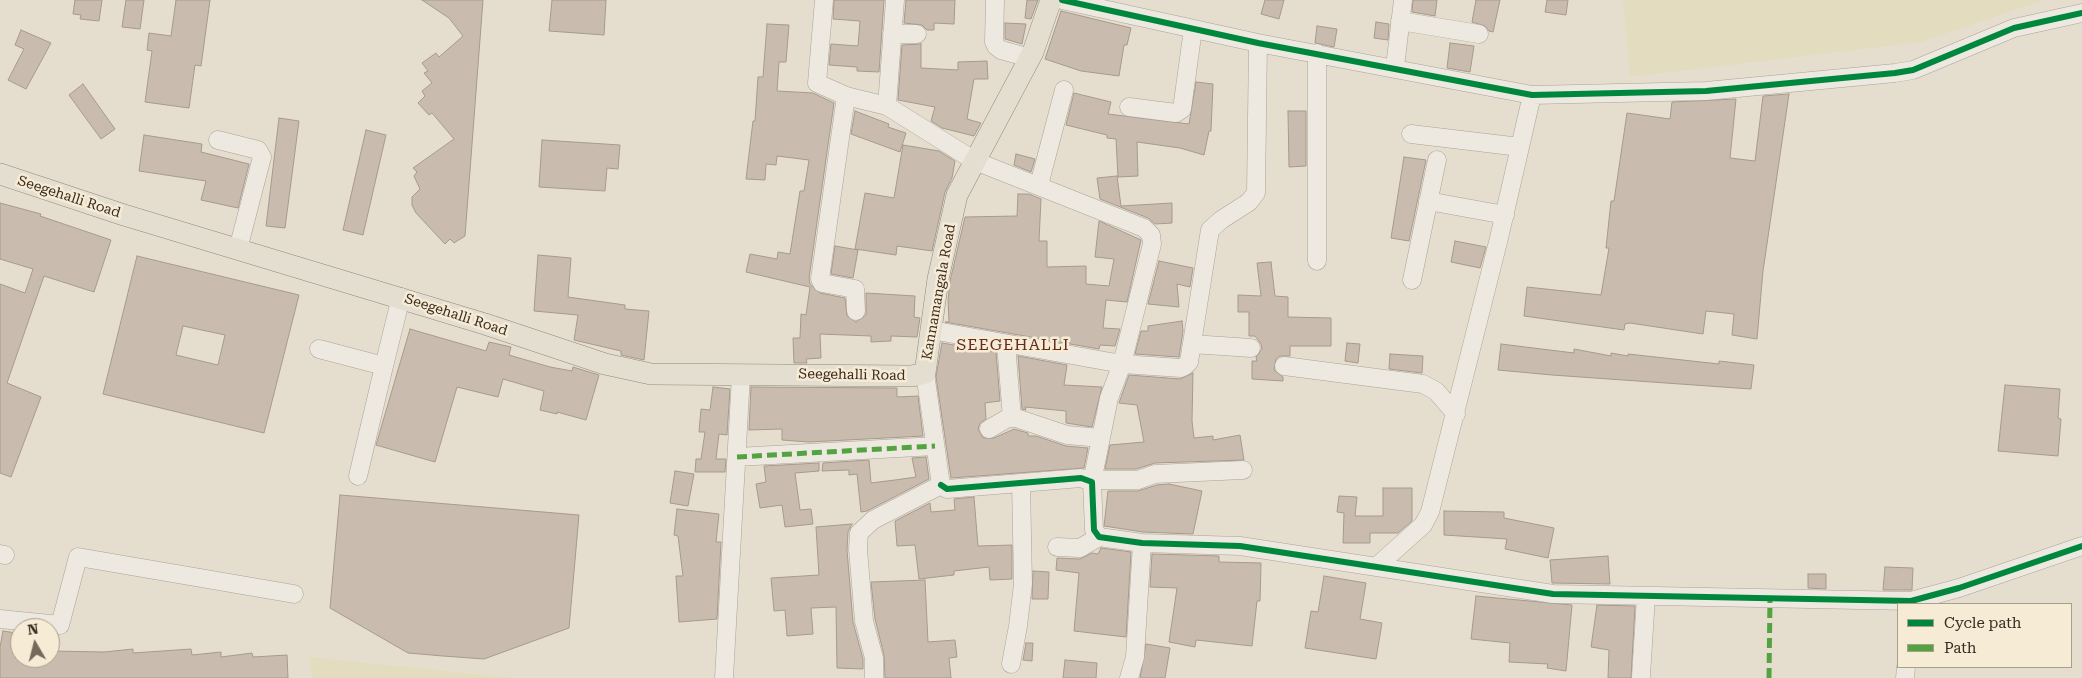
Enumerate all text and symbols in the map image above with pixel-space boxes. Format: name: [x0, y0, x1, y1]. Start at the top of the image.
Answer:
street label: Seegehalli Road: [15, 172, 123, 222]
street label: Kannamangala Road: [919, 223, 959, 361]
street label: Seegehalli Road: [402, 290, 510, 340]
district label: SEEGEHALLI: [955, 335, 1071, 355]
street label: Seegehalli Road: [798, 366, 906, 384]
legend: [1897, 603, 2072, 668]
text: Cycle path: [1944, 614, 2021, 632]
north arrow: [10, 618, 60, 668]
text: N: [27, 620, 40, 638]
text: Path: [1944, 639, 1977, 657]

